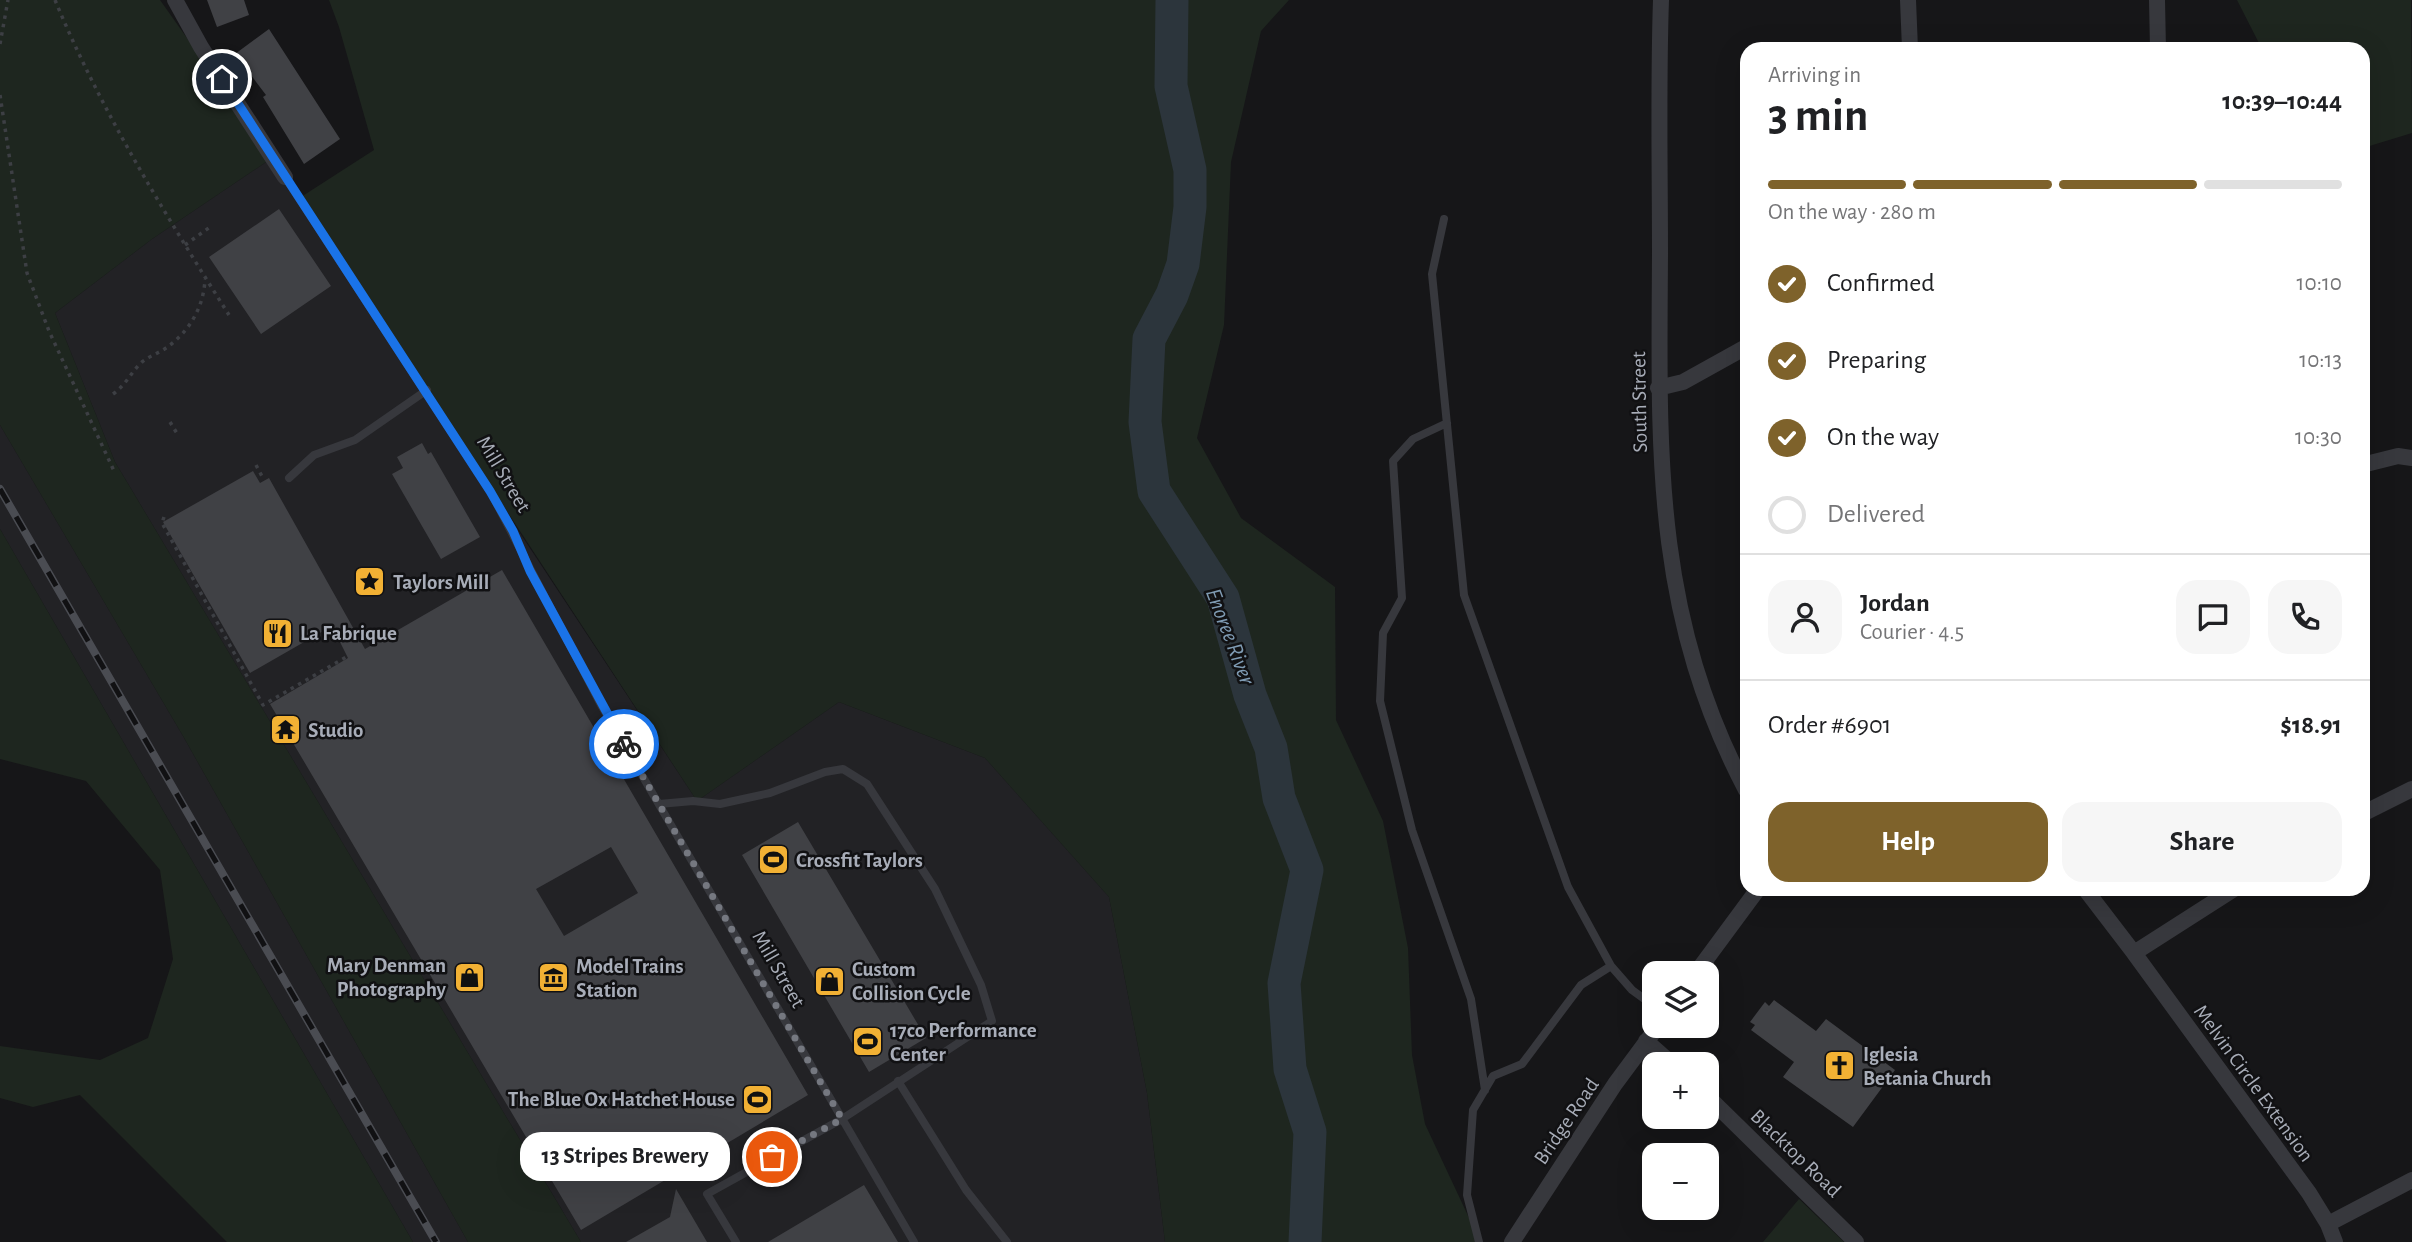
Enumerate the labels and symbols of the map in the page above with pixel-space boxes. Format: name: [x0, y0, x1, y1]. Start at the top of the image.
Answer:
pin: [192, 49, 252, 109]
street label: South Street: [1628, 351, 1651, 453]
street label: Mill Street: [473, 432, 535, 516]
place icon: Taylors Mill: [353, 565, 387, 599]
place label: Taylors Mill: [393, 572, 489, 593]
water label: Enoree River: [1201, 585, 1259, 688]
restaurant icon: La Fabrique: [260, 616, 294, 650]
place label: La Fabrique: [300, 623, 397, 644]
courier: [589, 709, 659, 779]
temple icon: Studio: [268, 713, 302, 747]
place label: Studio: [308, 720, 363, 741]
sports icon: Crossfit Taylors: [756, 843, 790, 877]
place label: Crossfit Taylors: [796, 850, 923, 871]
street label: Mill Street: [748, 927, 809, 1012]
place label: Mary Denman Photography: [327, 955, 447, 1000]
place label: Model Trains Station: [576, 956, 684, 1001]
place label: Custom Collision Cycle: [852, 959, 971, 1004]
shop icon: Mary Denman Photography: [452, 960, 486, 994]
museum icon: Model Trains Station: [536, 961, 570, 995]
shop icon: Custom Collision Cycle: [812, 964, 846, 998]
street label: Melvin Circle Extension: [2190, 1001, 2317, 1166]
place label: 17co Performance Center: [890, 1020, 1037, 1065]
sports icon: 17co Performance Center: [850, 1025, 884, 1059]
place label: Iglesia Betania Church: [1863, 1044, 1991, 1089]
church icon: Iglesia Betania Church: [1823, 1049, 1857, 1083]
street label: Bridge Road: [1530, 1074, 1603, 1168]
sports icon: The Blue Ox Hatchet House: [741, 1082, 775, 1116]
place label: The Blue Ox Hatchet House: [508, 1089, 735, 1110]
street label: Blacktop Road: [1746, 1105, 1845, 1201]
pin: [742, 1127, 802, 1187]
callout: 13 Stripes Brewery: [520, 1132, 730, 1182]

